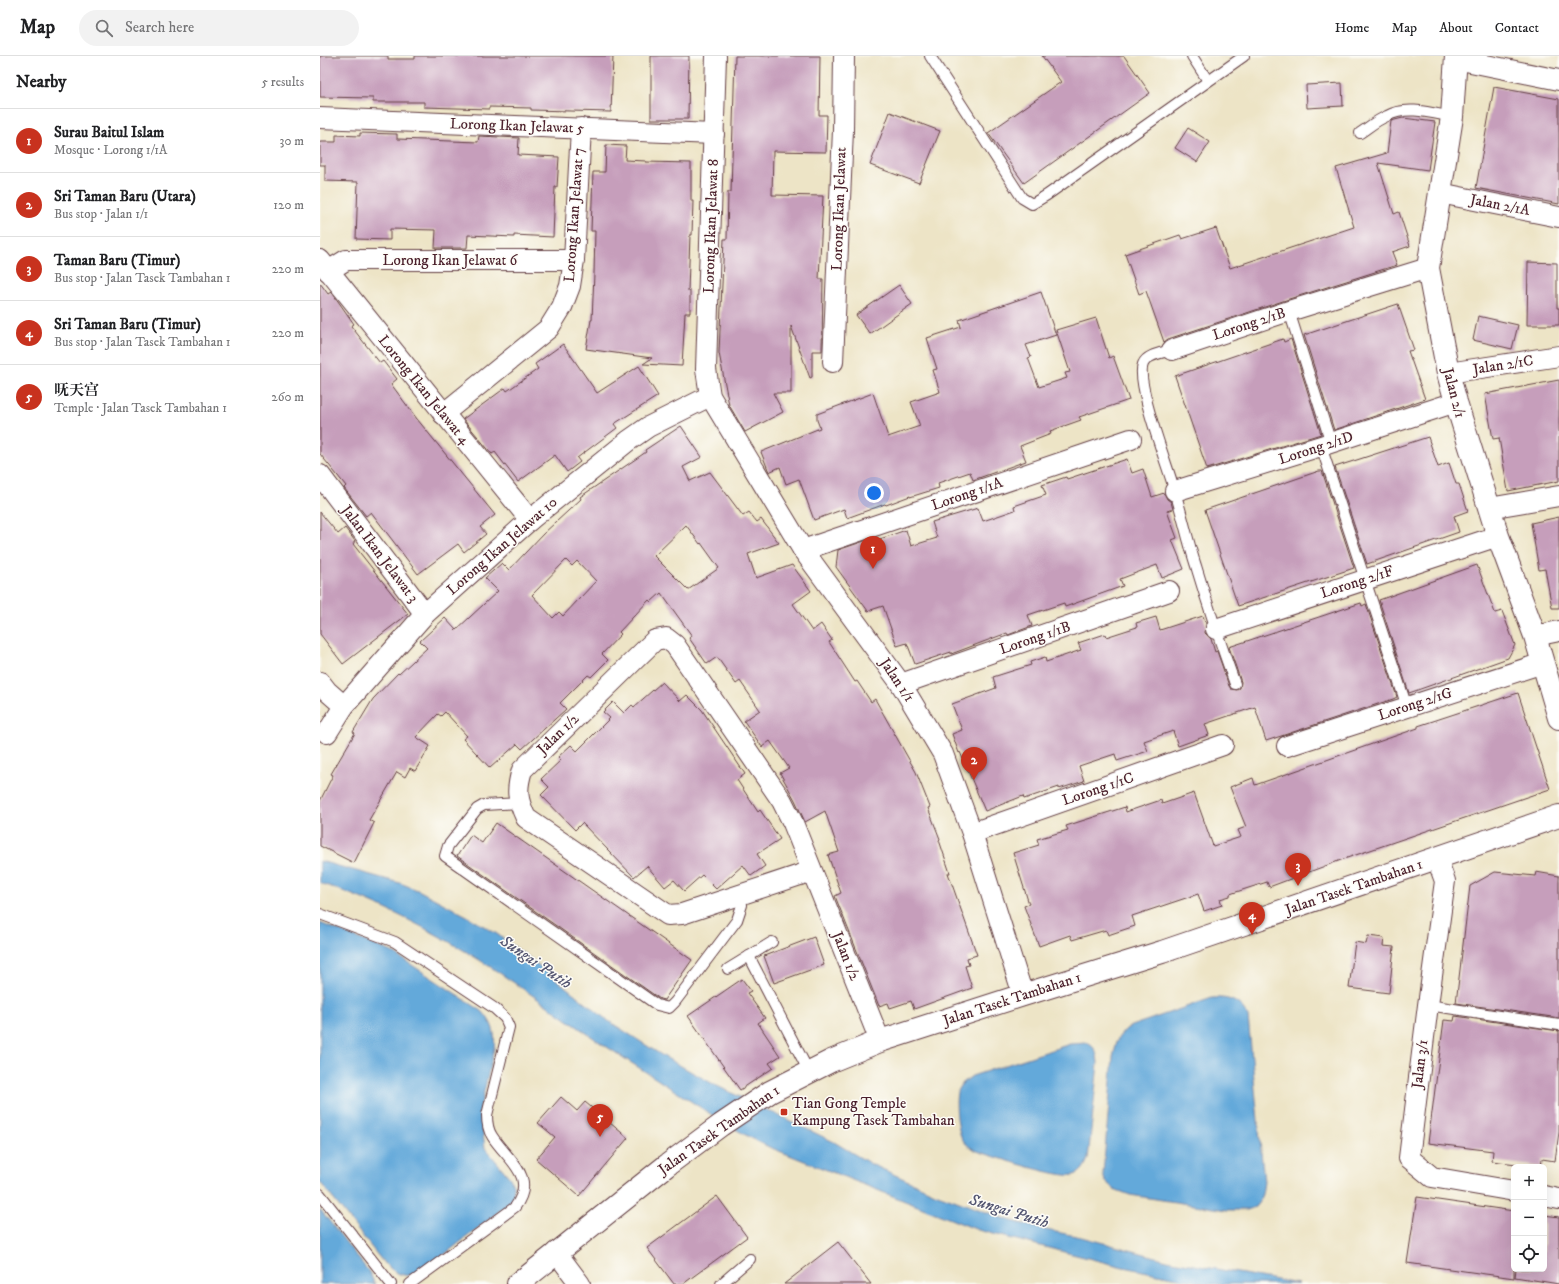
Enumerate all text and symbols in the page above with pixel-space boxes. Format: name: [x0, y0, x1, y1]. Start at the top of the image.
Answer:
search box: [79, 10, 359, 46]
text: Map: [20, 16, 55, 39]
icon: search: [93, 17, 115, 39]
text: Search here: [125, 18, 194, 37]
text: Home: [1335, 19, 1369, 37]
text: Map: [1391, 19, 1417, 37]
text: About: [1439, 19, 1473, 37]
text: Contact: [1495, 19, 1539, 37]
text: Nearby: [16, 71, 66, 93]
text: 5 results: [262, 74, 304, 90]
street label: Lorong Ikan Jelawat 5: [449, 114, 585, 138]
text: Surau Baitul Islam: [54, 123, 164, 142]
text: 1: [27, 133, 31, 149]
text: 30 m: [280, 133, 304, 149]
text: Mosque · Lorong 1/1A: [54, 142, 167, 158]
street label: Lorong Ikan Jelawat 7: [560, 147, 588, 283]
street label: Lorong Ikan Jelawat: [827, 147, 851, 271]
street label: Lorong Ikan Jelawat 8: [699, 158, 723, 294]
text: Sri Taman Baru (Utara): [54, 187, 196, 206]
street label: Jalan 2/1A: [1467, 190, 1532, 220]
text: 2: [26, 197, 32, 213]
text: 120 m: [273, 197, 304, 213]
text: Bus stop · Jalan 1/1: [54, 206, 148, 222]
text: Taman Baru (Timur): [54, 251, 180, 270]
street label: Lorong Ikan Jelawat 6: [383, 251, 519, 270]
text: 3: [27, 261, 31, 277]
text: 220 m: [272, 261, 304, 277]
text: Bus stop · Jalan Tasek Tambahan 1: [54, 270, 231, 286]
street label: Lorong 2/1B: [1210, 303, 1288, 345]
text: Sri Taman Baru (Timur): [54, 315, 201, 334]
text: 4: [25, 325, 33, 341]
text: 220 m: [272, 325, 304, 341]
street label: Lorong Ikan Jelawat 4: [374, 331, 474, 449]
text: Bus stop · Jalan Tasek Tambahan 1: [54, 334, 231, 350]
street label: Jalan 2/1C: [1469, 351, 1535, 379]
street label: Jalan 2/1: [1438, 364, 1470, 420]
text: 呒天宫: [54, 381, 99, 400]
text: 5: [26, 389, 32, 405]
text: 260 m: [271, 389, 304, 405]
text: Temple · Jalan Tasek Tambahan 1: [54, 400, 227, 416]
street label: Lorong 2/1D: [1276, 427, 1356, 469]
street label: Lorong 1/1A: [929, 473, 1005, 515]
your location: [864, 483, 884, 503]
street label: Lorong Ikan Jelawat 10: [443, 493, 561, 599]
street label: Jalan Ikan Jelawat 3: [336, 500, 423, 607]
pin: 1: [860, 536, 886, 569]
street label: Lorong 2/1F: [1318, 561, 1396, 603]
street label: Lorong 1/1B: [997, 617, 1073, 659]
street label: Jalan 1/1: [874, 653, 919, 706]
street label: Lorong 2/1G: [1376, 683, 1455, 725]
street label: Jalan 1/2: [532, 709, 583, 760]
pin: 2: [961, 747, 987, 780]
street label: Lorong 1/1C: [1060, 768, 1136, 810]
pin: 3: [1285, 853, 1311, 886]
street label: Jalan Tasek Tambahan 1: [1281, 855, 1425, 920]
pin: 4: [1239, 902, 1265, 935]
street label: Jalan 1/2: [827, 927, 865, 984]
water label: Sungai Putih: [496, 930, 576, 993]
street label: Jalan Tasek Tambahan 1: [939, 968, 1083, 1031]
street label: Jalan 3/1: [1407, 1038, 1432, 1092]
street label: Jalan Tasek Tambahan 1: [653, 1081, 783, 1180]
place label: Tian Gong Temple Kampung Tasek Tambahan: [792, 1094, 955, 1130]
pin: 5: [587, 1104, 613, 1137]
marker: Tian Gong Temple Kampung Tasek Tambahan: [779, 1107, 789, 1117]
map controls: [1511, 1164, 1547, 1272]
button: +: [1511, 1164, 1547, 1200]
water label: Sungai Putih: [966, 1189, 1051, 1233]
button: −: [1511, 1200, 1547, 1236]
button: locate: [1511, 1236, 1547, 1272]

